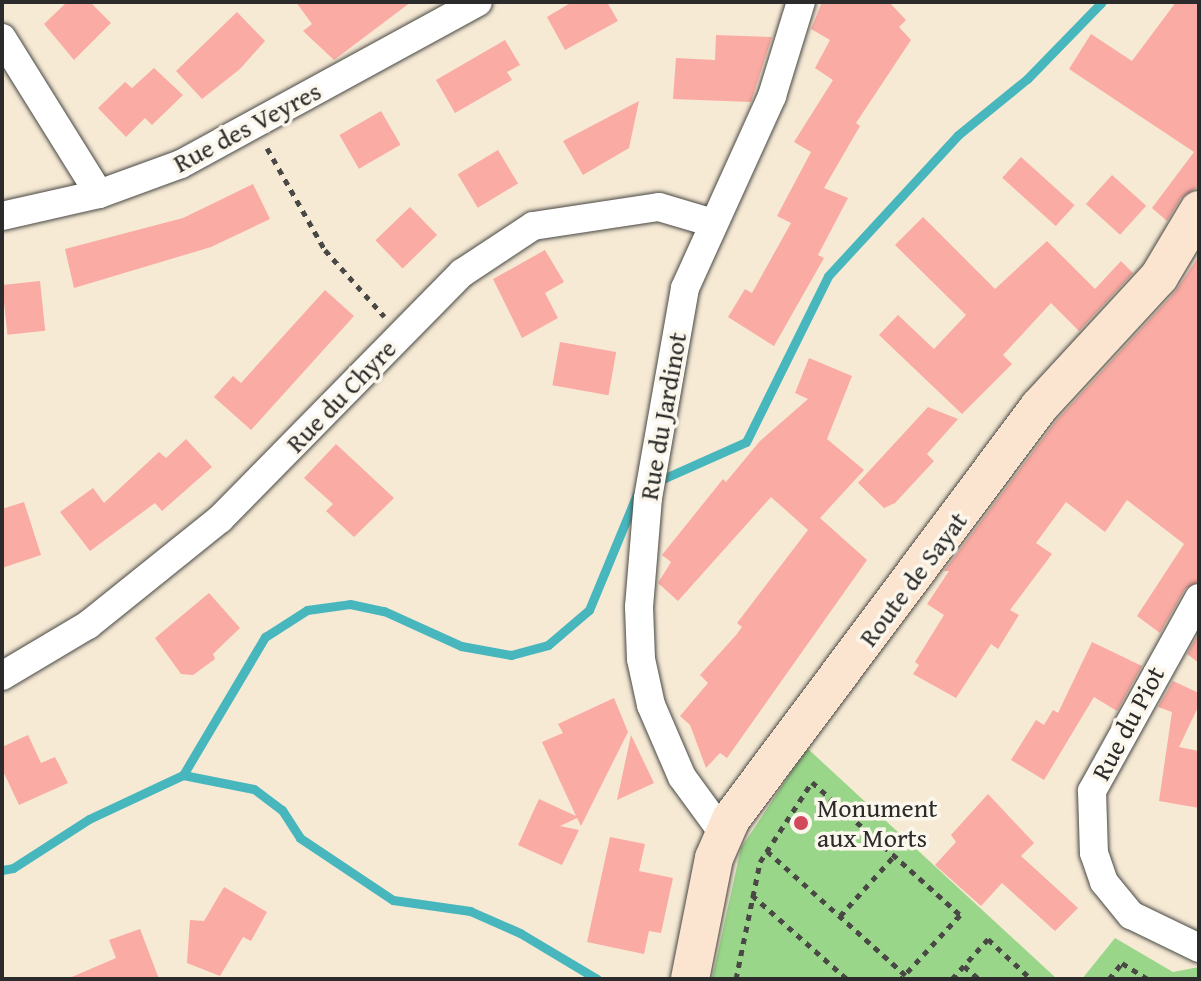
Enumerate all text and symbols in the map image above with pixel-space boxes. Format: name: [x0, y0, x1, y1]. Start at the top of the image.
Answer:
street label: Rue des Veyres: [168, 75, 326, 179]
street label: Rue du Jardinot: [633, 330, 693, 502]
street label: Rue du Chyre: [279, 333, 403, 459]
street label: Route de Sayat: [852, 506, 974, 652]
street label: Rue du Piot: [1085, 661, 1171, 785]
place label: Monument aux Morts: [817, 792, 937, 854]
marker: Monument aux Morts: [792, 814, 810, 832]

